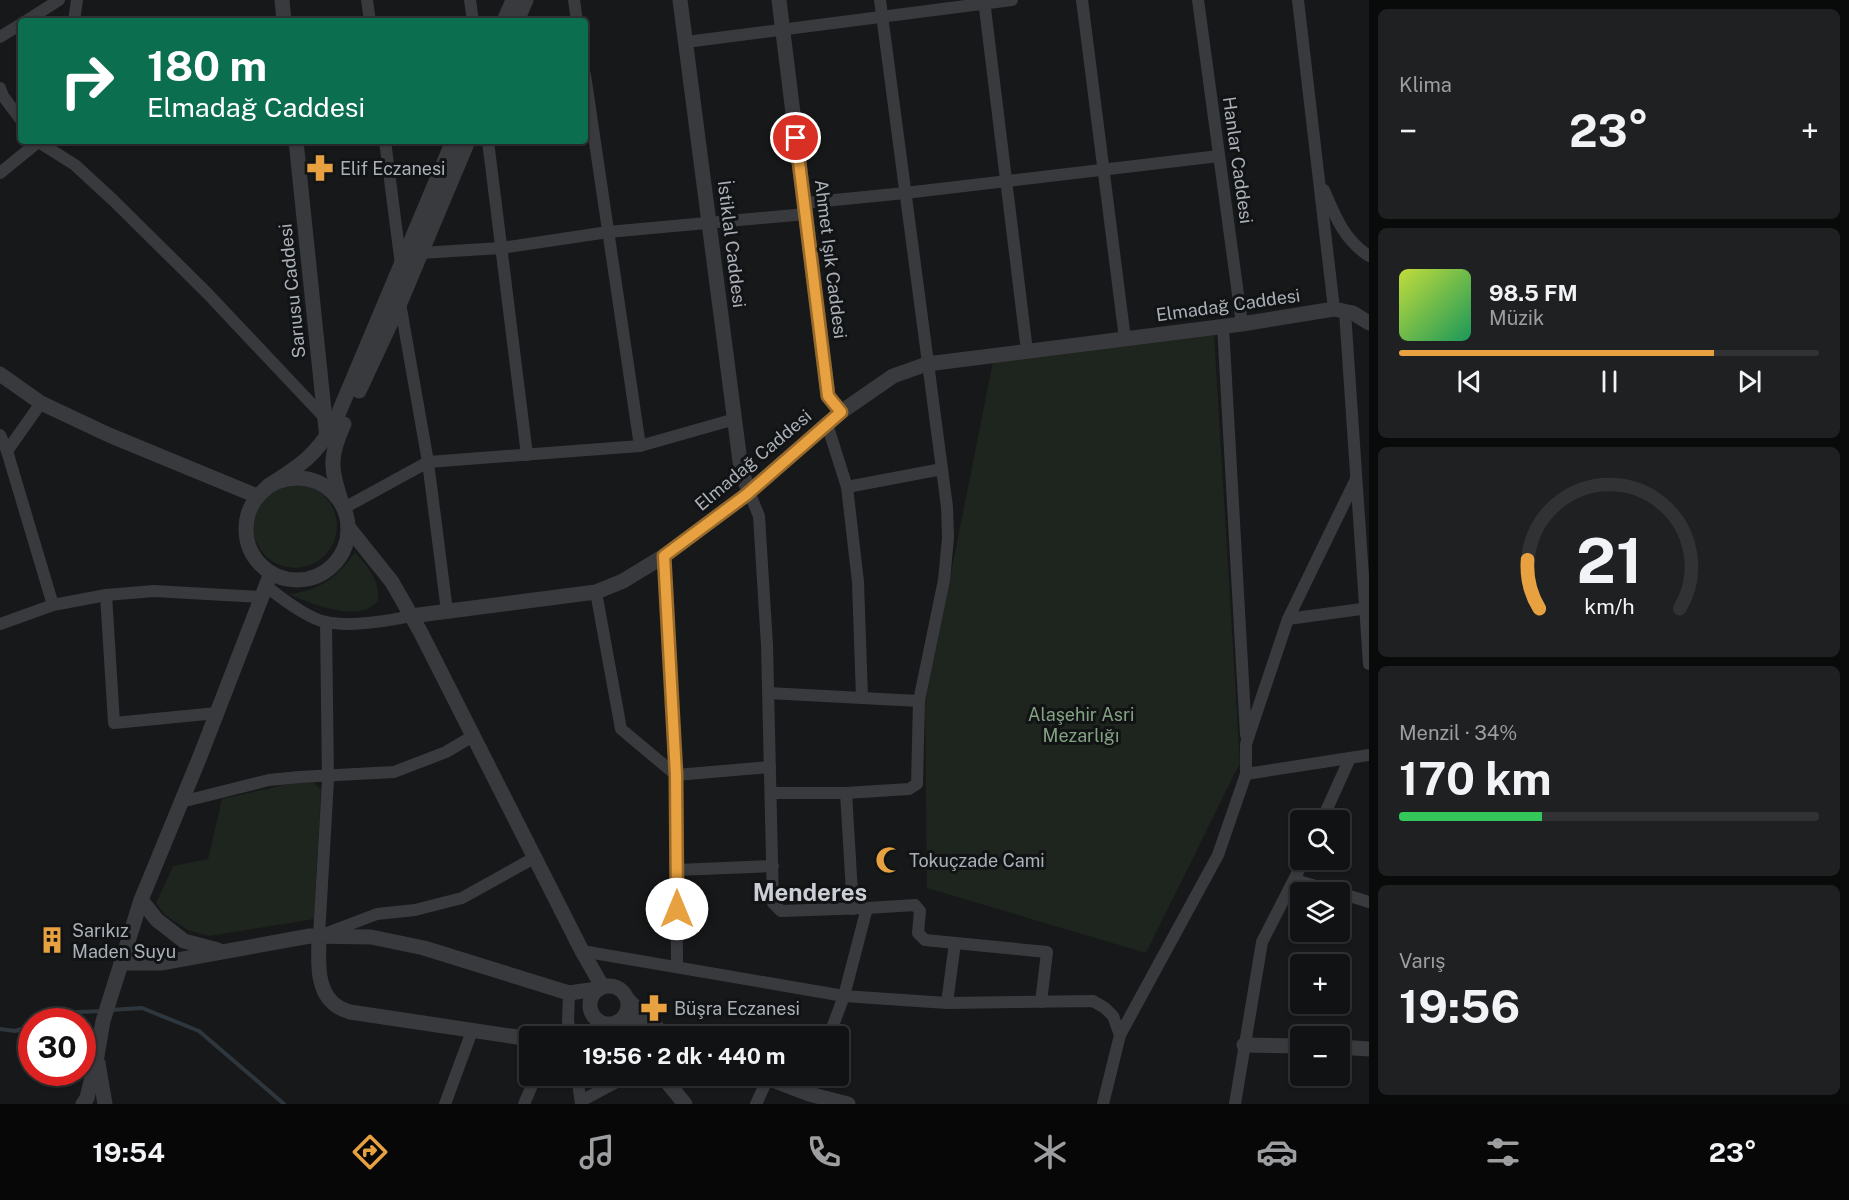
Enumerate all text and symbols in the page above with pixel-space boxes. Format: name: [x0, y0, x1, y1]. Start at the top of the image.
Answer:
text: 180 m: [147, 41, 267, 90]
icon: right: [48, 42, 126, 120]
text: Klima: [1399, 73, 1452, 97]
text: Elmadağ Caddesi: [147, 91, 365, 123]
street label: Hanlar Caddesi: [1219, 95, 1257, 225]
text: 23°: [1569, 104, 1649, 157]
pin: [770, 112, 821, 163]
text: −: [1399, 112, 1417, 150]
text: +: [1801, 112, 1819, 150]
icon: arrive: [779, 121, 812, 154]
pharmacy icon: Elif Eczanesi: [305, 153, 335, 183]
place label: Elif Eczanesi: [340, 158, 445, 179]
street label: Ahmet Işık Caddesi: [811, 178, 851, 340]
street label: İstiklal Caddesi: [714, 179, 751, 309]
street label: Sarıusu Caddesi: [275, 223, 309, 359]
text: 98.5 FM: [1489, 280, 1578, 306]
street label: Elmadağ Caddesi: [1155, 284, 1301, 326]
text: Müzik: [1489, 306, 1544, 330]
icon: previous: [1453, 365, 1486, 398]
icon: pause: [1593, 365, 1626, 398]
icon: next: [1733, 365, 1766, 398]
street label: Elmadağ Caddesi: [691, 405, 815, 515]
text: 21: [1576, 524, 1642, 597]
text: km/h: [1584, 594, 1634, 619]
park label: Alaşehir Asri Mezarlığı: [1028, 704, 1134, 746]
text: Menzil · 34%: [1399, 721, 1517, 745]
text: 170 km: [1399, 752, 1552, 805]
map controls: [1290, 810, 1350, 1086]
button: search: [1290, 810, 1350, 870]
mosque icon: Tokuçzade Cami: [874, 845, 904, 875]
place label: Tokuçzade Cami: [909, 850, 1045, 871]
position arrow: [645, 877, 709, 941]
district label: Menderes: [753, 878, 867, 906]
button: layers: [1290, 882, 1350, 942]
place label: Sarıkız Maden Suyu: [72, 920, 176, 962]
building icon: Sarıkız Maden Suyu: [37, 925, 67, 955]
text: Varış: [1399, 949, 1445, 973]
button: +: [1290, 954, 1350, 1014]
text: 19:56: [1399, 980, 1520, 1033]
pharmacy icon: Büşra Eczanesi: [639, 993, 669, 1023]
place label: Büşra Eczanesi: [674, 998, 800, 1019]
speed limit sign: 30: [18, 1008, 96, 1086]
button: −: [1290, 1026, 1350, 1086]
text: 19:56 · 2 dk · 440 m: [582, 1043, 786, 1069]
icon: directions: [349, 1131, 391, 1173]
icon: music: [576, 1131, 618, 1173]
icon: phone: [803, 1131, 845, 1173]
icon: climate: [1029, 1131, 1071, 1173]
icon: car: [1256, 1131, 1298, 1173]
icon: filters: [1482, 1131, 1524, 1173]
text: 19:54: [92, 1136, 165, 1168]
text: 23°: [1709, 1136, 1757, 1168]

